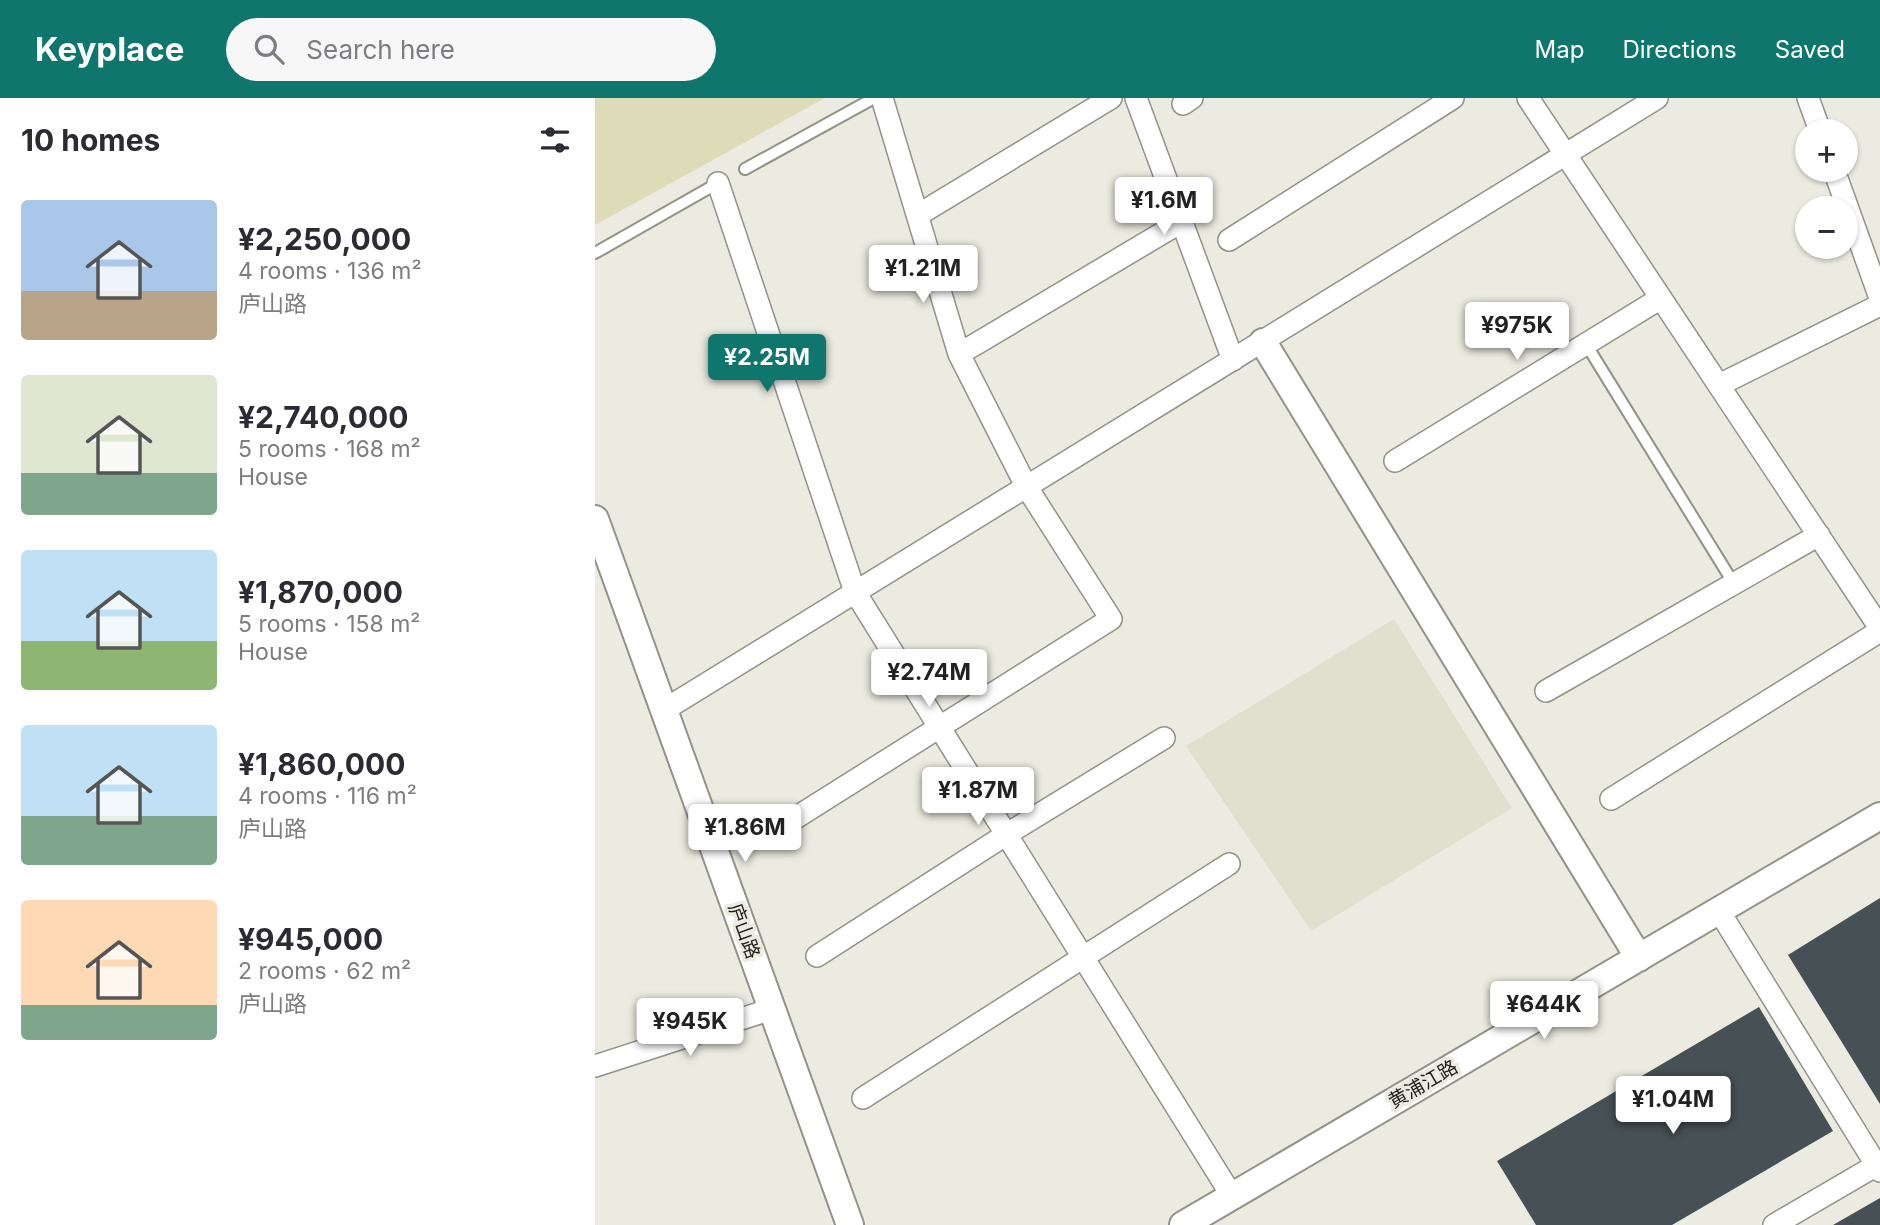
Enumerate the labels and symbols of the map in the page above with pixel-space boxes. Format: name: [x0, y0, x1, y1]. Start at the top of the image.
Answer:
pin: ¥1.6M: [1115, 178, 1213, 237]
pin: ¥1.21M: [866, 246, 980, 305]
pin: ¥975K: [1468, 302, 1566, 362]
pin: ¥2.25M: [710, 334, 824, 394]
pin: ¥2.74M: [872, 650, 986, 709]
pin: ¥1.87M: [921, 768, 1035, 827]
pin: ¥1.86M: [688, 804, 802, 864]
street label: 庐山路: [723, 900, 765, 962]
pin: ¥644K: [1495, 982, 1593, 1041]
pin: ¥945K: [641, 998, 739, 1058]
street label: 黄浦江路: [1384, 1055, 1462, 1113]
pin: ¥1.04M: [1616, 1076, 1730, 1136]

